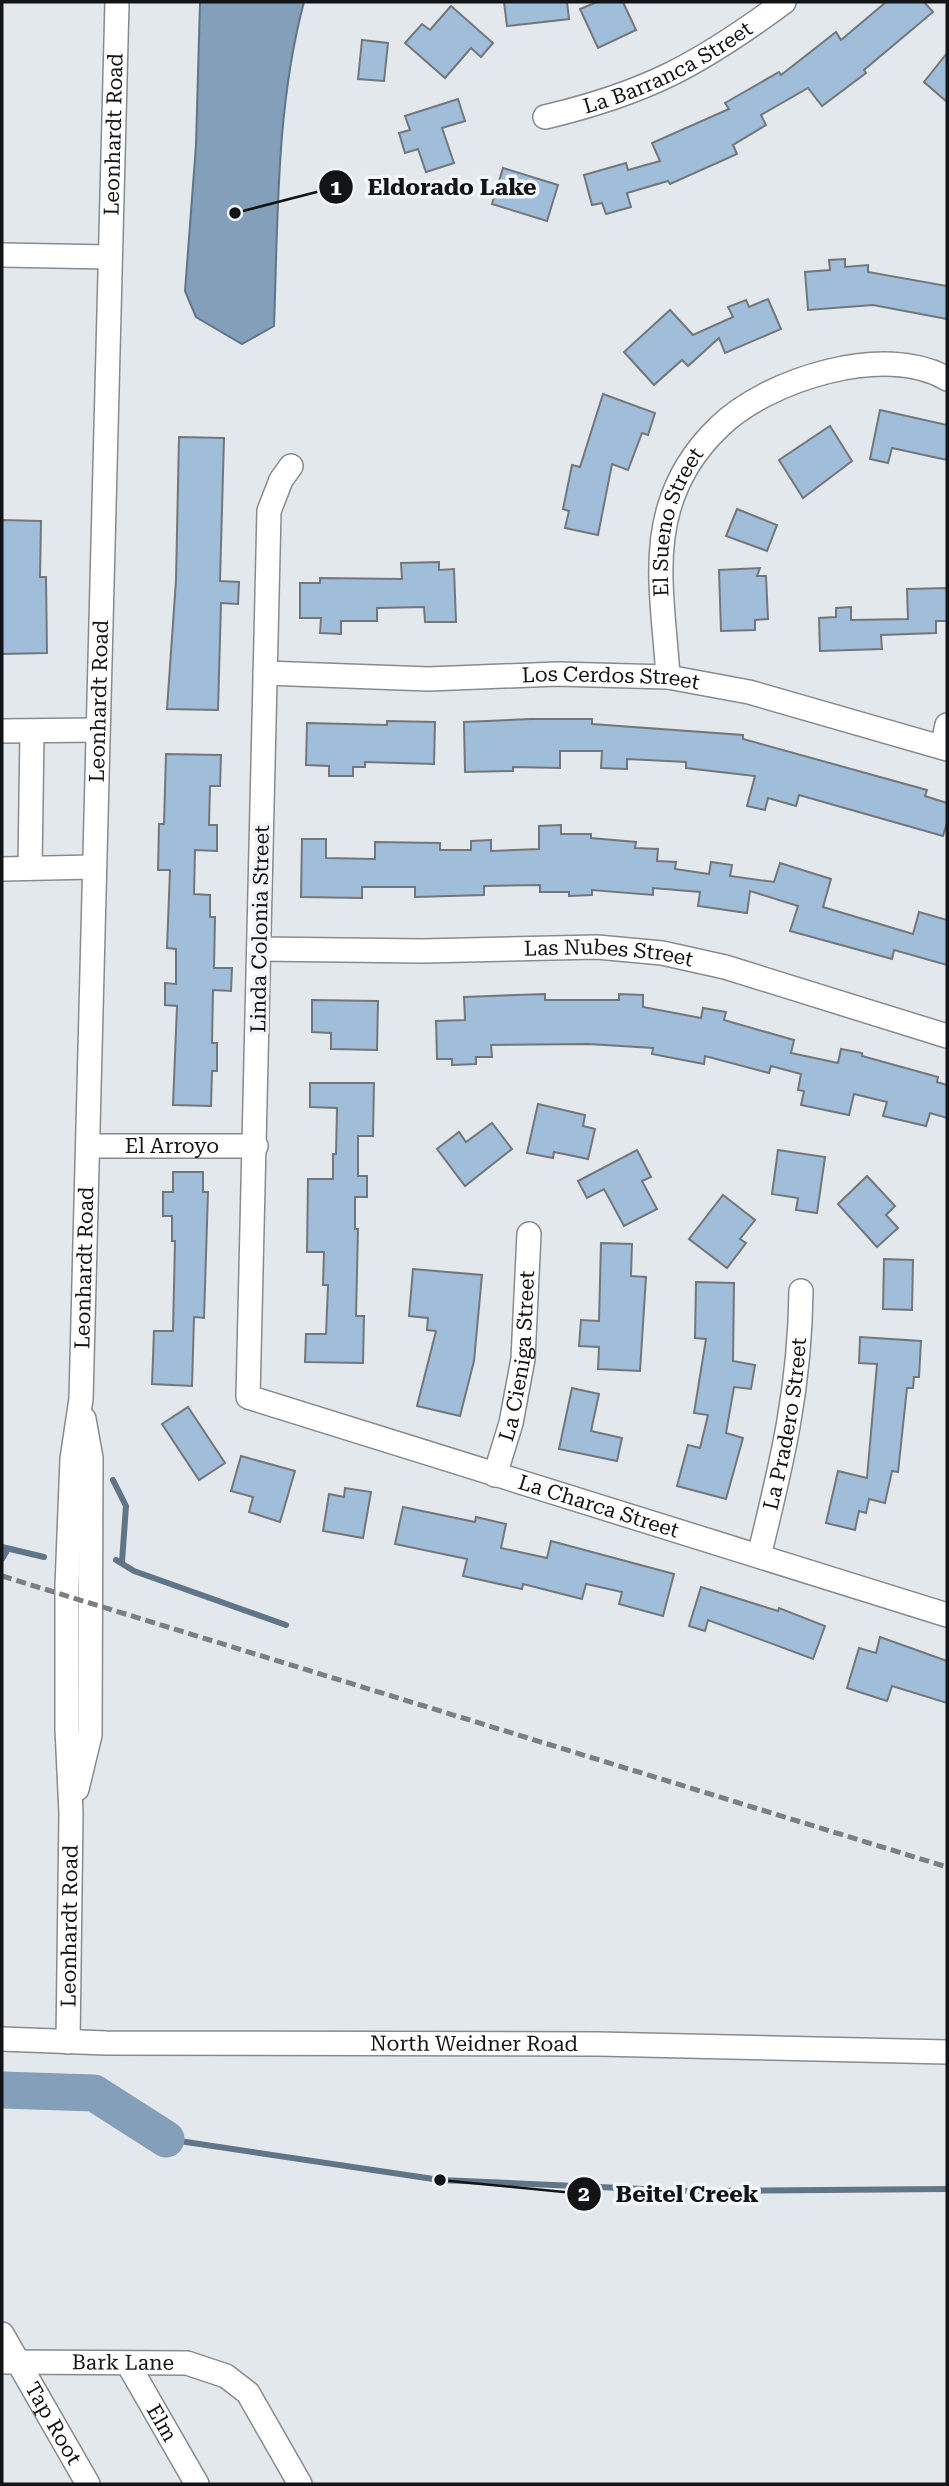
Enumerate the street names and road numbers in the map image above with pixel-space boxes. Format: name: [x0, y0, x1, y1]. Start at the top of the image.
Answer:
street label: La Barranca Street: [580, 16, 757, 118]
street label: Leonhardt Road: [100, 52, 128, 216]
street label: El Sueno Street: [649, 443, 708, 597]
street label: Leonhardt Road: [85, 619, 113, 783]
street label: Los Cerdos Street: [521, 662, 702, 695]
street label: Linda Colonia Street: [246, 825, 274, 1033]
street label: Las Nubes Street: [524, 935, 696, 972]
street label: El Arroyo: [125, 1134, 219, 1158]
street label: Leonhardt Road: [70, 1186, 98, 1349]
street label: La Cieniga Street: [494, 1270, 539, 1444]
street label: La Pradero Street: [759, 1337, 811, 1512]
street label: La Charca Street: [515, 1470, 682, 1543]
street label: Leonhardt Road: [56, 1844, 83, 2007]
street label: North Weidner Road: [370, 2032, 578, 2056]
street label: Bark Lane: [72, 2350, 174, 2375]
street label: Tap Root: [20, 2378, 86, 2469]
street label: Elm: [142, 2400, 182, 2446]

